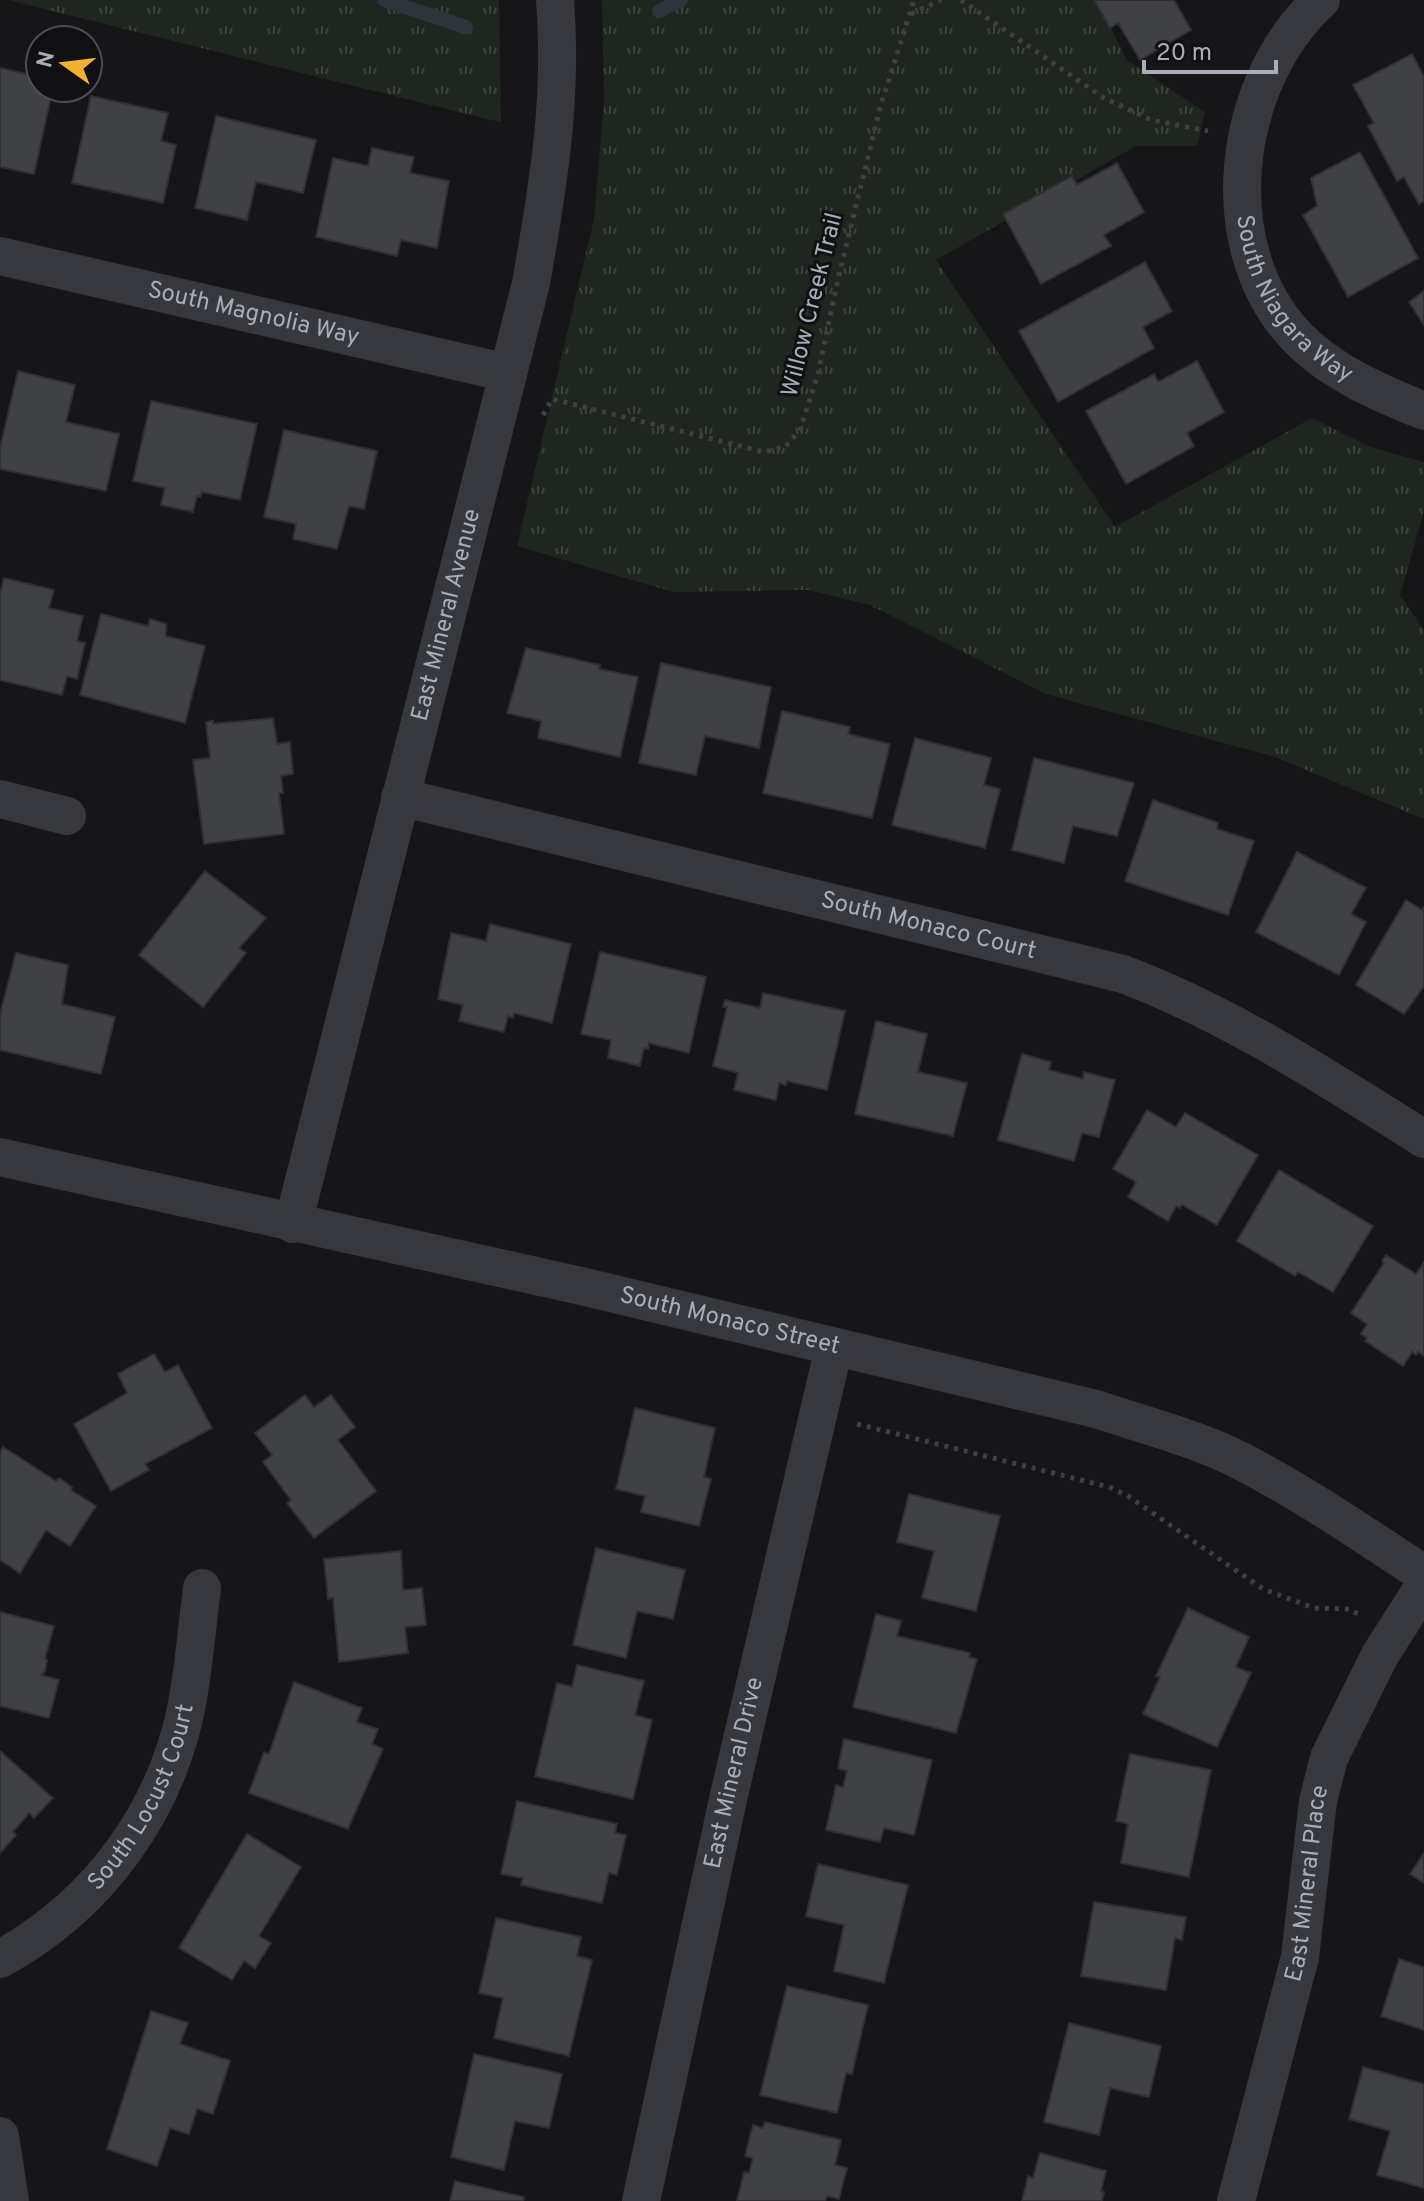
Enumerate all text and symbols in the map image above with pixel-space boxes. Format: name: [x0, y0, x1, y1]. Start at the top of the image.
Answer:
north arrow: [24, 24, 104, 104]
scale bar: [1144, 24, 1276, 74]
text: 20 m: [1156, 39, 1212, 69]
text: N: [32, 49, 62, 71]
street label: Willow Creek Trail: [776, 210, 850, 400]
street label: South Niagara Way: [1228, 213, 1358, 390]
street label: South Magnolia Way: [145, 275, 362, 353]
street label: East Mineral Avenue: [406, 506, 488, 724]
street label: South Monaco Court: [818, 886, 1039, 967]
street label: South Monaco Street: [617, 1281, 843, 1362]
street label: East Mineral Drive: [698, 1674, 771, 1872]
street label: South Locust Court: [82, 1701, 202, 1897]
street label: East Mineral Place: [1279, 1782, 1336, 1985]

